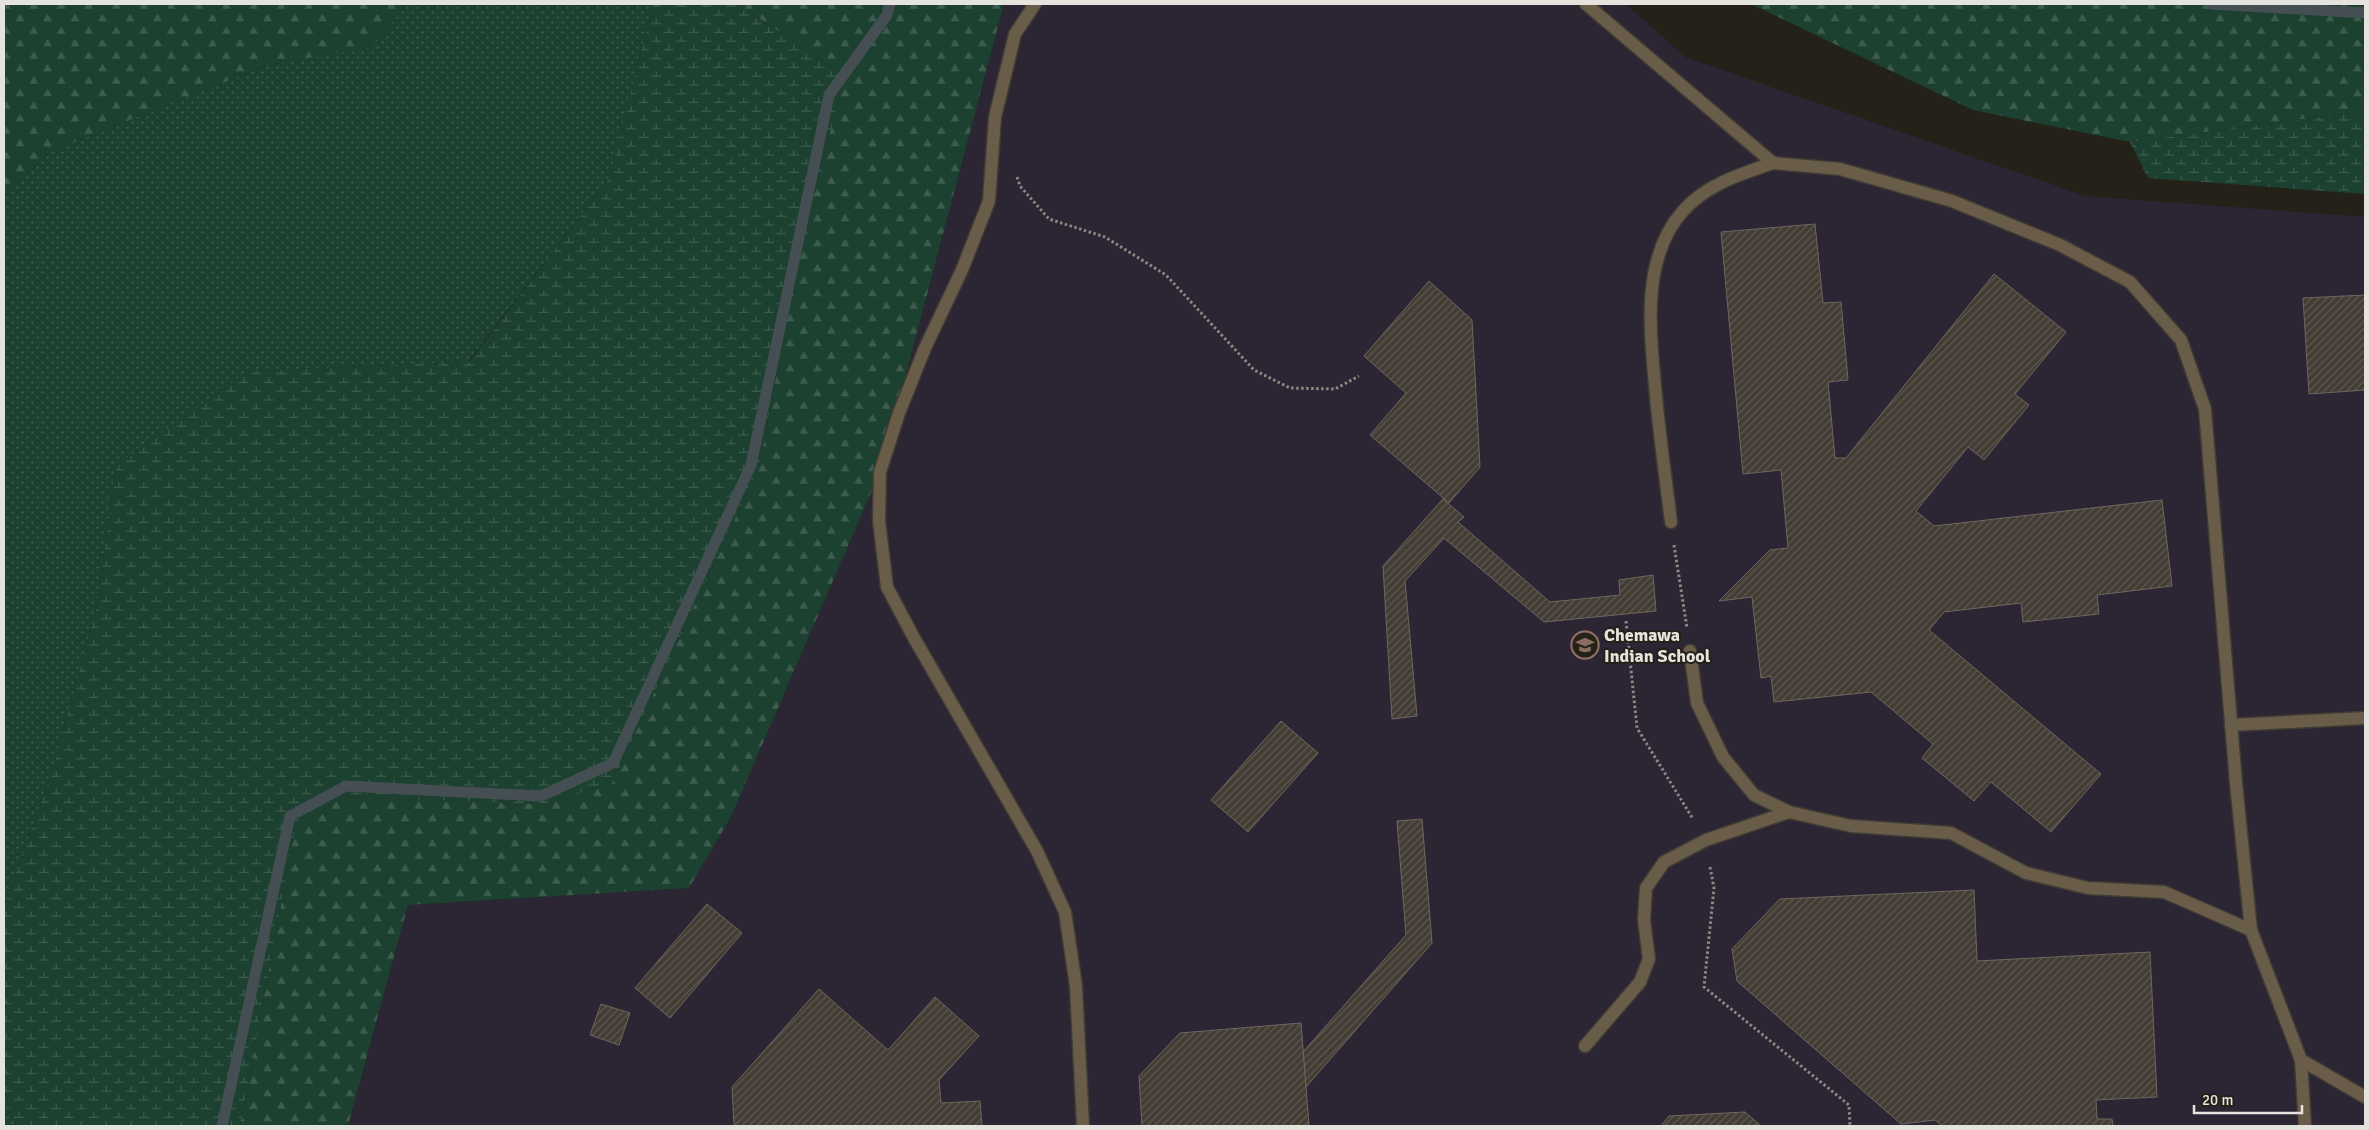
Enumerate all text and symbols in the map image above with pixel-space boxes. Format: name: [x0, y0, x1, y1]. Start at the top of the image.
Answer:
place label: Chemawa Indian School: [1604, 624, 1711, 667]
school or university icon: Chemawa Indian School: [1570, 630, 1600, 660]
scale bar: [2194, 1082, 2302, 1114]
text: 20 m: [2202, 1091, 2233, 1109]

